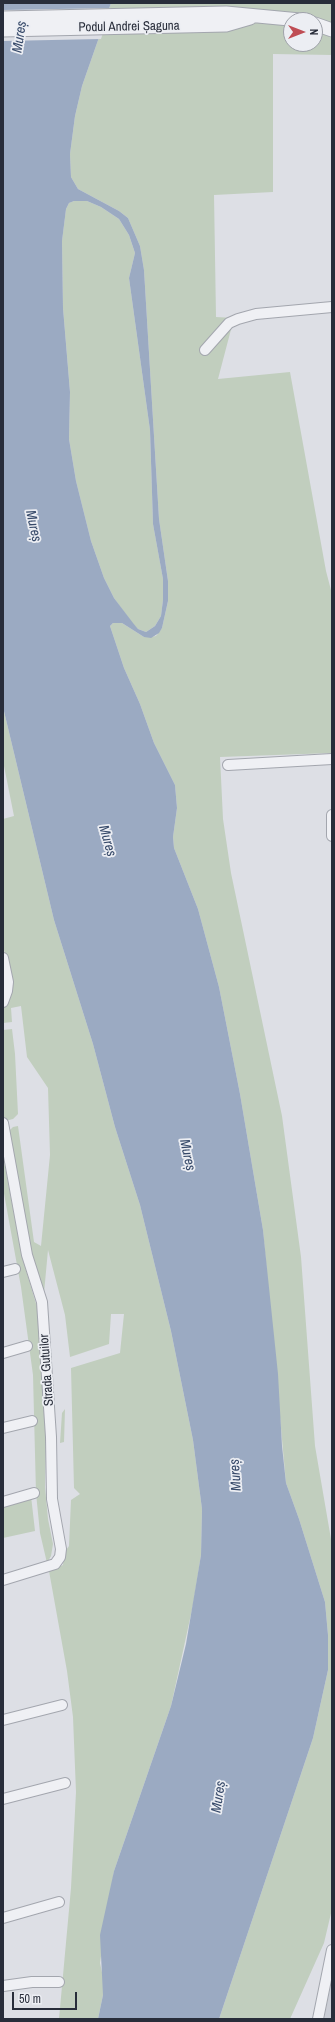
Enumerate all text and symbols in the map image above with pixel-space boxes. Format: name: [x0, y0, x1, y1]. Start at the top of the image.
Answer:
north arrow: [283, 12, 323, 52]
street label: Podul Andrei Șaguna: [78, 18, 180, 36]
water label: Mureș: [9, 20, 31, 54]
text: N: [307, 29, 321, 35]
water label: Mureș: [21, 509, 45, 543]
water label: Mureș: [95, 823, 119, 859]
water label: Mureș: [175, 1138, 199, 1172]
street label: Strada Gutuilor: [37, 1333, 57, 1407]
water label: Mureș: [227, 1459, 245, 1491]
water label: Mureș: [208, 1780, 230, 1814]
scale bar: [14, 1984, 79, 2010]
text: 50 m: [19, 1991, 41, 2007]

